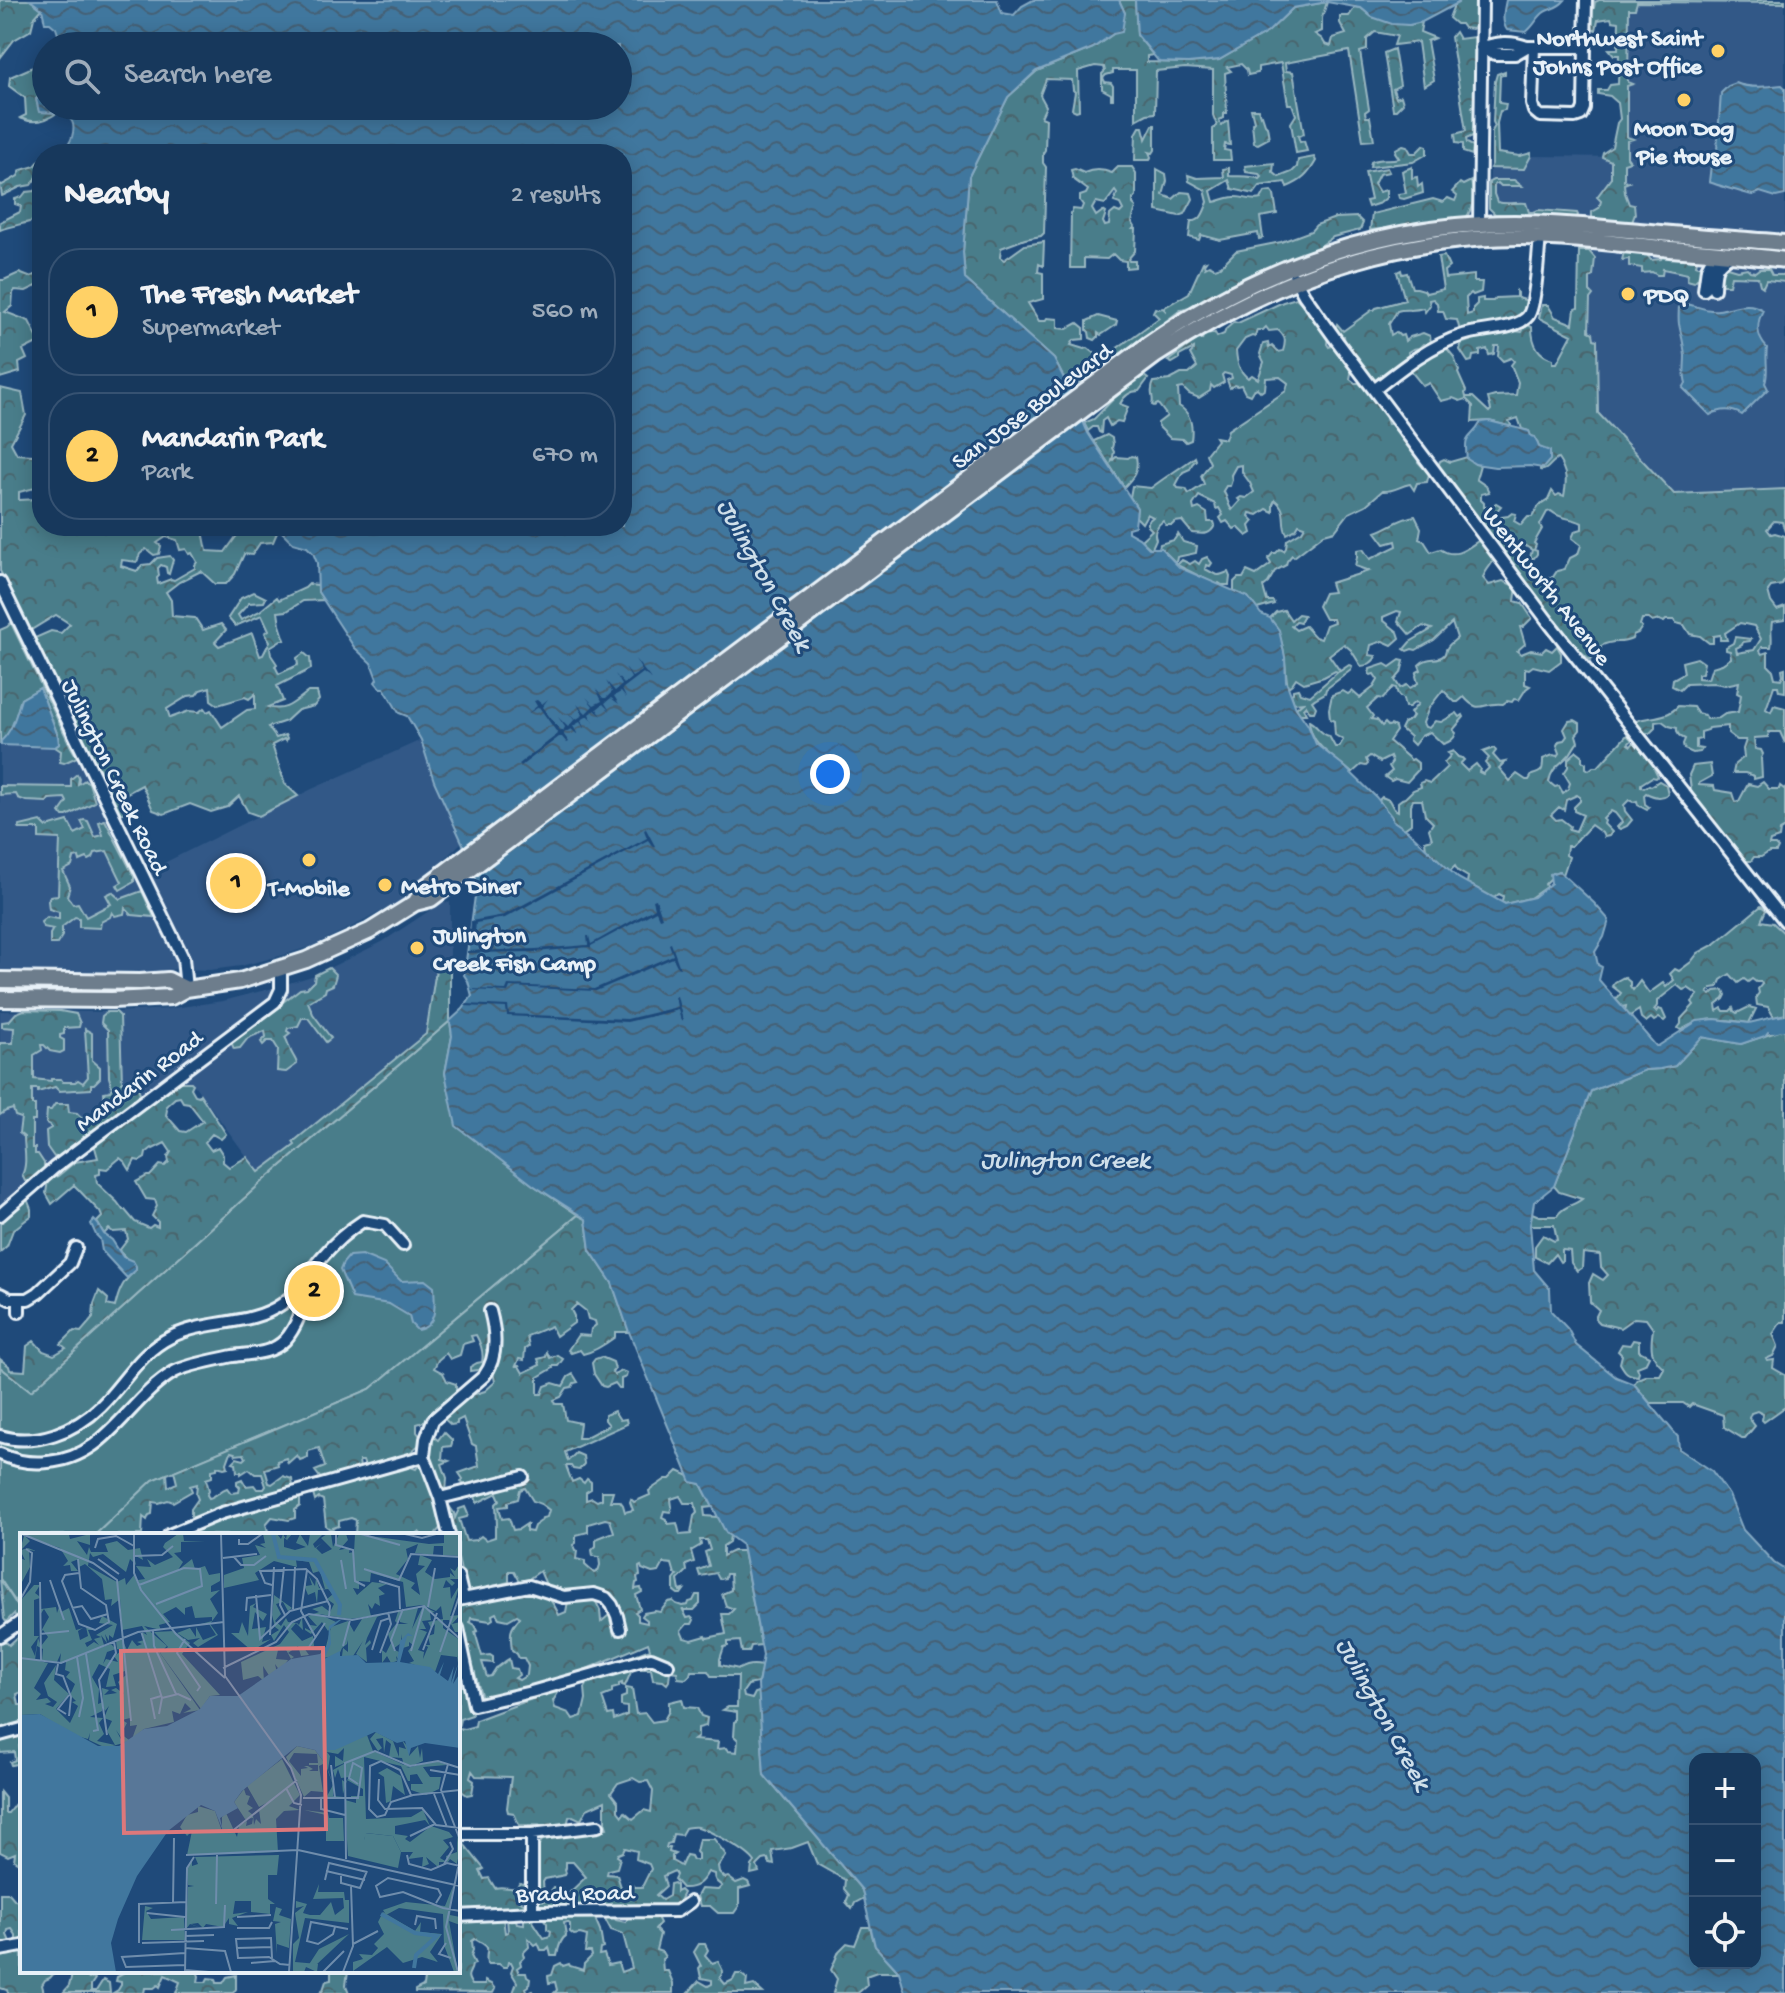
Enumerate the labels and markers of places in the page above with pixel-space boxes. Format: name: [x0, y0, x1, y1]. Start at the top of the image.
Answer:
place label: Northwest Saint Johns Post Office: [1532, 26, 1704, 83]
marker: Northwest Saint Johns Post Office: [1709, 42, 1727, 60]
marker: Moon Dog Pie House: [1675, 91, 1693, 109]
place label: Moon Dog Pie House: [1634, 116, 1735, 173]
place label: PDQ: [1642, 283, 1689, 312]
marker: PDQ: [1619, 285, 1637, 303]
marker: T-Mobile: [300, 851, 318, 869]
pin: 1: [210, 853, 262, 913]
place label: Metro Diner: [401, 874, 522, 903]
place label: T-Mobile: [266, 876, 351, 905]
marker: Metro Diner: [376, 876, 394, 894]
place label: Julington Creek Fish Camp: [432, 923, 596, 980]
marker: Julington Creek Fish Camp: [408, 939, 426, 957]
pin: 2: [288, 1261, 340, 1321]

